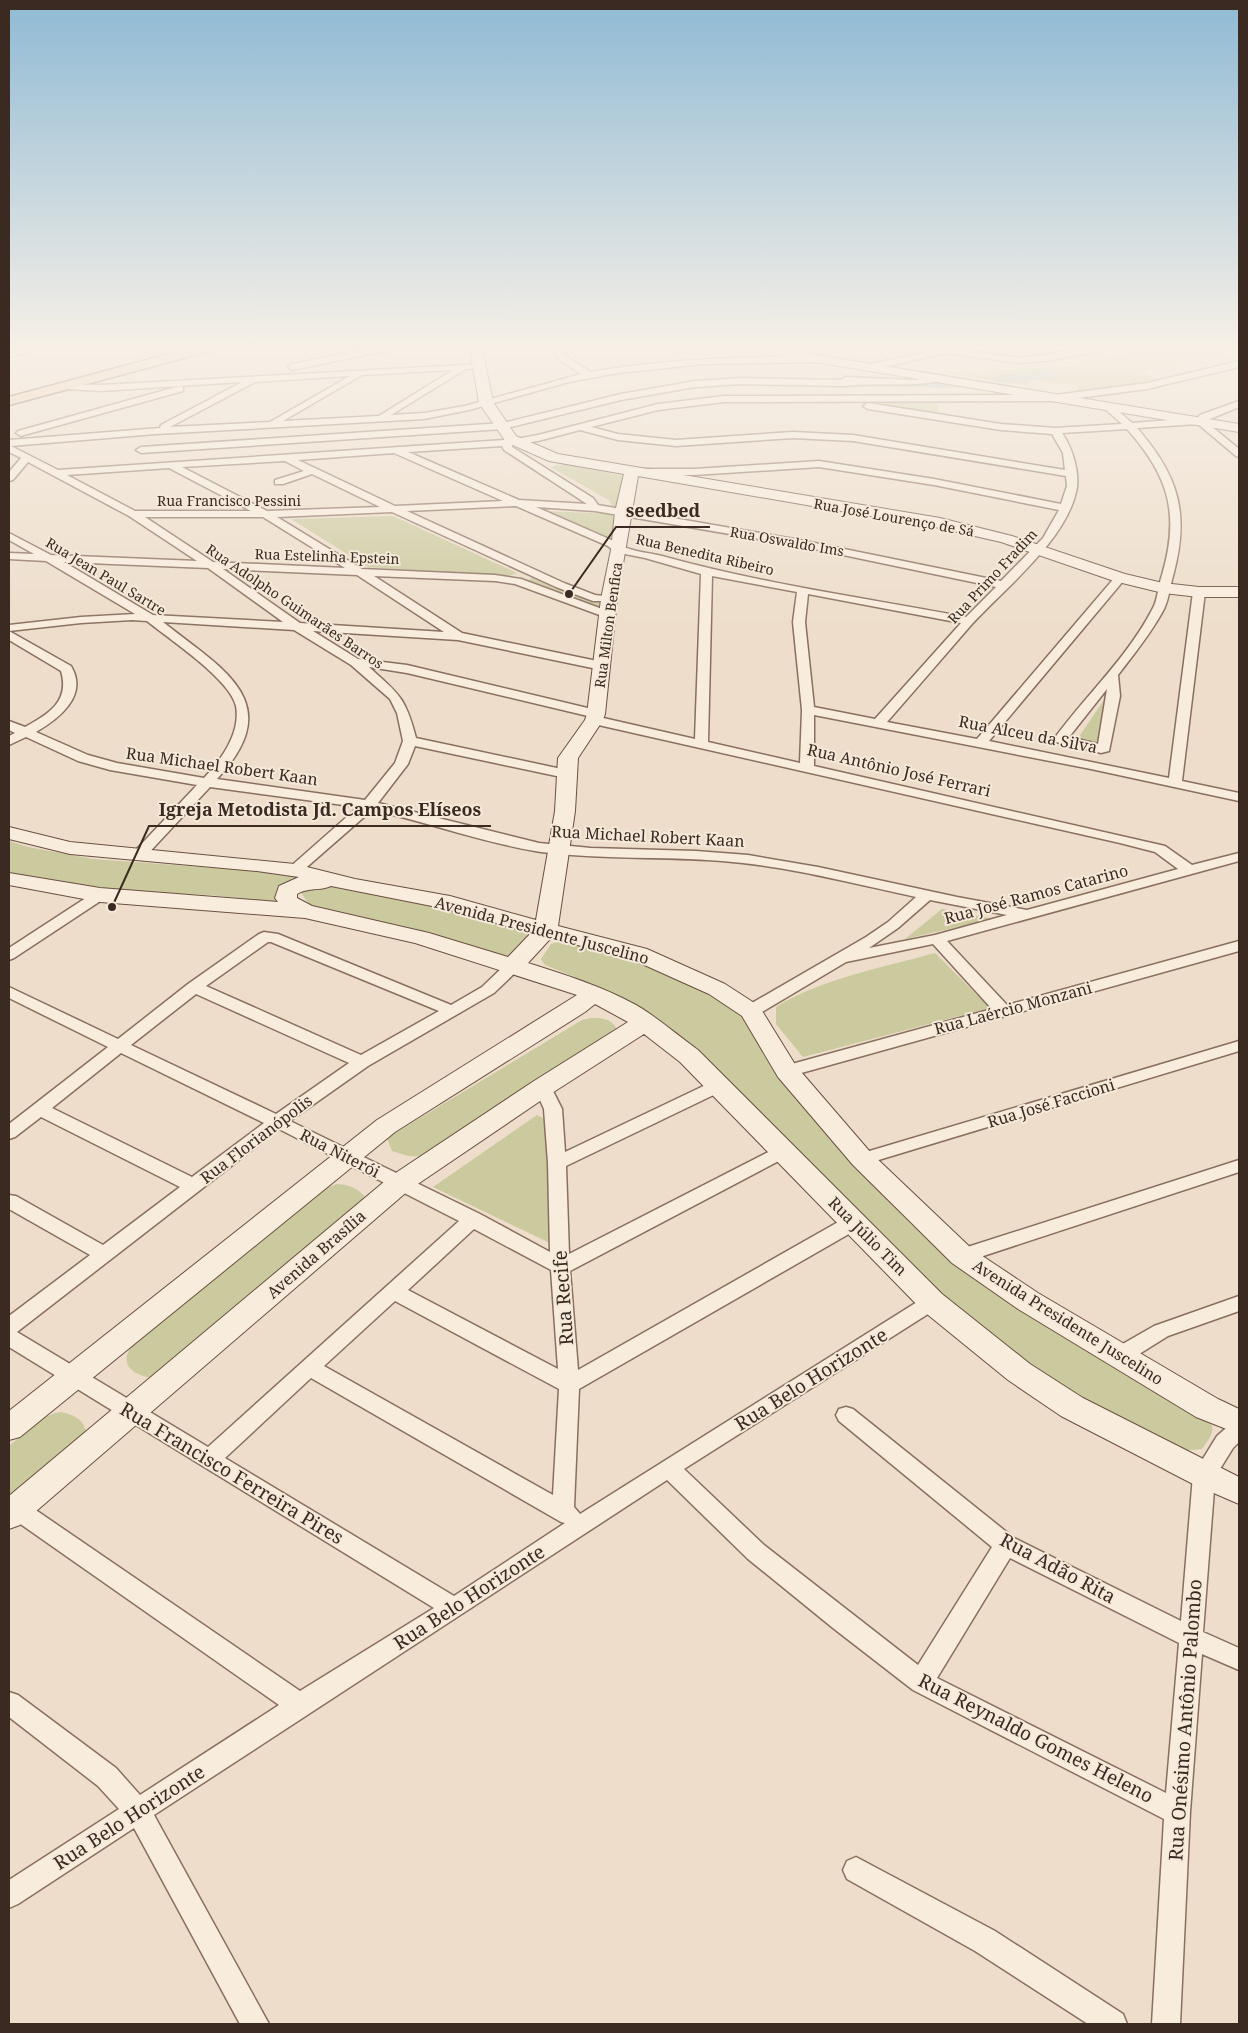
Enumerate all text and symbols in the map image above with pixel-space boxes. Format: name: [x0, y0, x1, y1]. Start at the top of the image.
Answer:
street label: Rua Francisco Pessini: [157, 491, 301, 510]
callout: seedbed: [616, 494, 710, 527]
street label: Rua José Lourenço de Sá: [812, 494, 976, 541]
text: seedbed: [626, 498, 701, 522]
street label: Rua Oswaldo Ims: [728, 522, 846, 560]
street label: Rua Primo Fradim: [943, 525, 1041, 627]
street label: Rua Benedita Ribeiro: [634, 529, 776, 579]
street label: Rua Jean Paul Sartre: [42, 533, 170, 619]
street label: Rua Adolpho Guimarães Barros: [203, 539, 387, 673]
street label: Rua Estelinha Epstein: [254, 544, 400, 568]
street label: Rua Milton Benfica: [590, 561, 626, 689]
street label: Rua Alceu da Silva: [957, 710, 1099, 758]
street label: Rua Antônio José Ferrari: [805, 738, 993, 802]
street label: Rua Michael Robert Kaan: [125, 742, 319, 790]
callout: Igreja Metodista Jd. Campos Elíseos: [149, 793, 491, 826]
text: Igreja Metodista Jd. Campos Elíseos: [159, 797, 482, 821]
street label: Rua Michael Robert Kaan: [551, 820, 745, 852]
street label: Rua José Ramos Catarino: [942, 859, 1130, 929]
street label: Avenida Presidente Juscelino: [432, 891, 652, 969]
street label: Rua Laércio Monzani: [932, 976, 1094, 1040]
street label: Rua José Faccioni: [985, 1073, 1117, 1133]
street label: Rua Florianópolis: [195, 1090, 317, 1188]
street label: Rua Niterói: [296, 1123, 384, 1183]
street label: Rua Júlio Tim: [824, 1192, 912, 1280]
street label: Avenida Brasília: [262, 1205, 370, 1303]
street label: Rua Recife: [547, 1250, 579, 1346]
street label: Avenida Presidente Juscelino: [969, 1254, 1167, 1390]
street label: Rua Belo Horizonte: [730, 1322, 892, 1436]
street label: Rua Francisco Ferreira Pires: [115, 1396, 349, 1550]
street label: Rua Adão Rita: [996, 1527, 1120, 1609]
street label: Rua Belo Horizonte: [388, 1538, 550, 1656]
street label: Rua Onésimo Antônio Palombo: [1162, 1578, 1208, 1862]
street label: Rua Reynaldo Gomes Heleno: [914, 1667, 1158, 1809]
street label: Rua Belo Horizonte: [48, 1758, 210, 1876]

